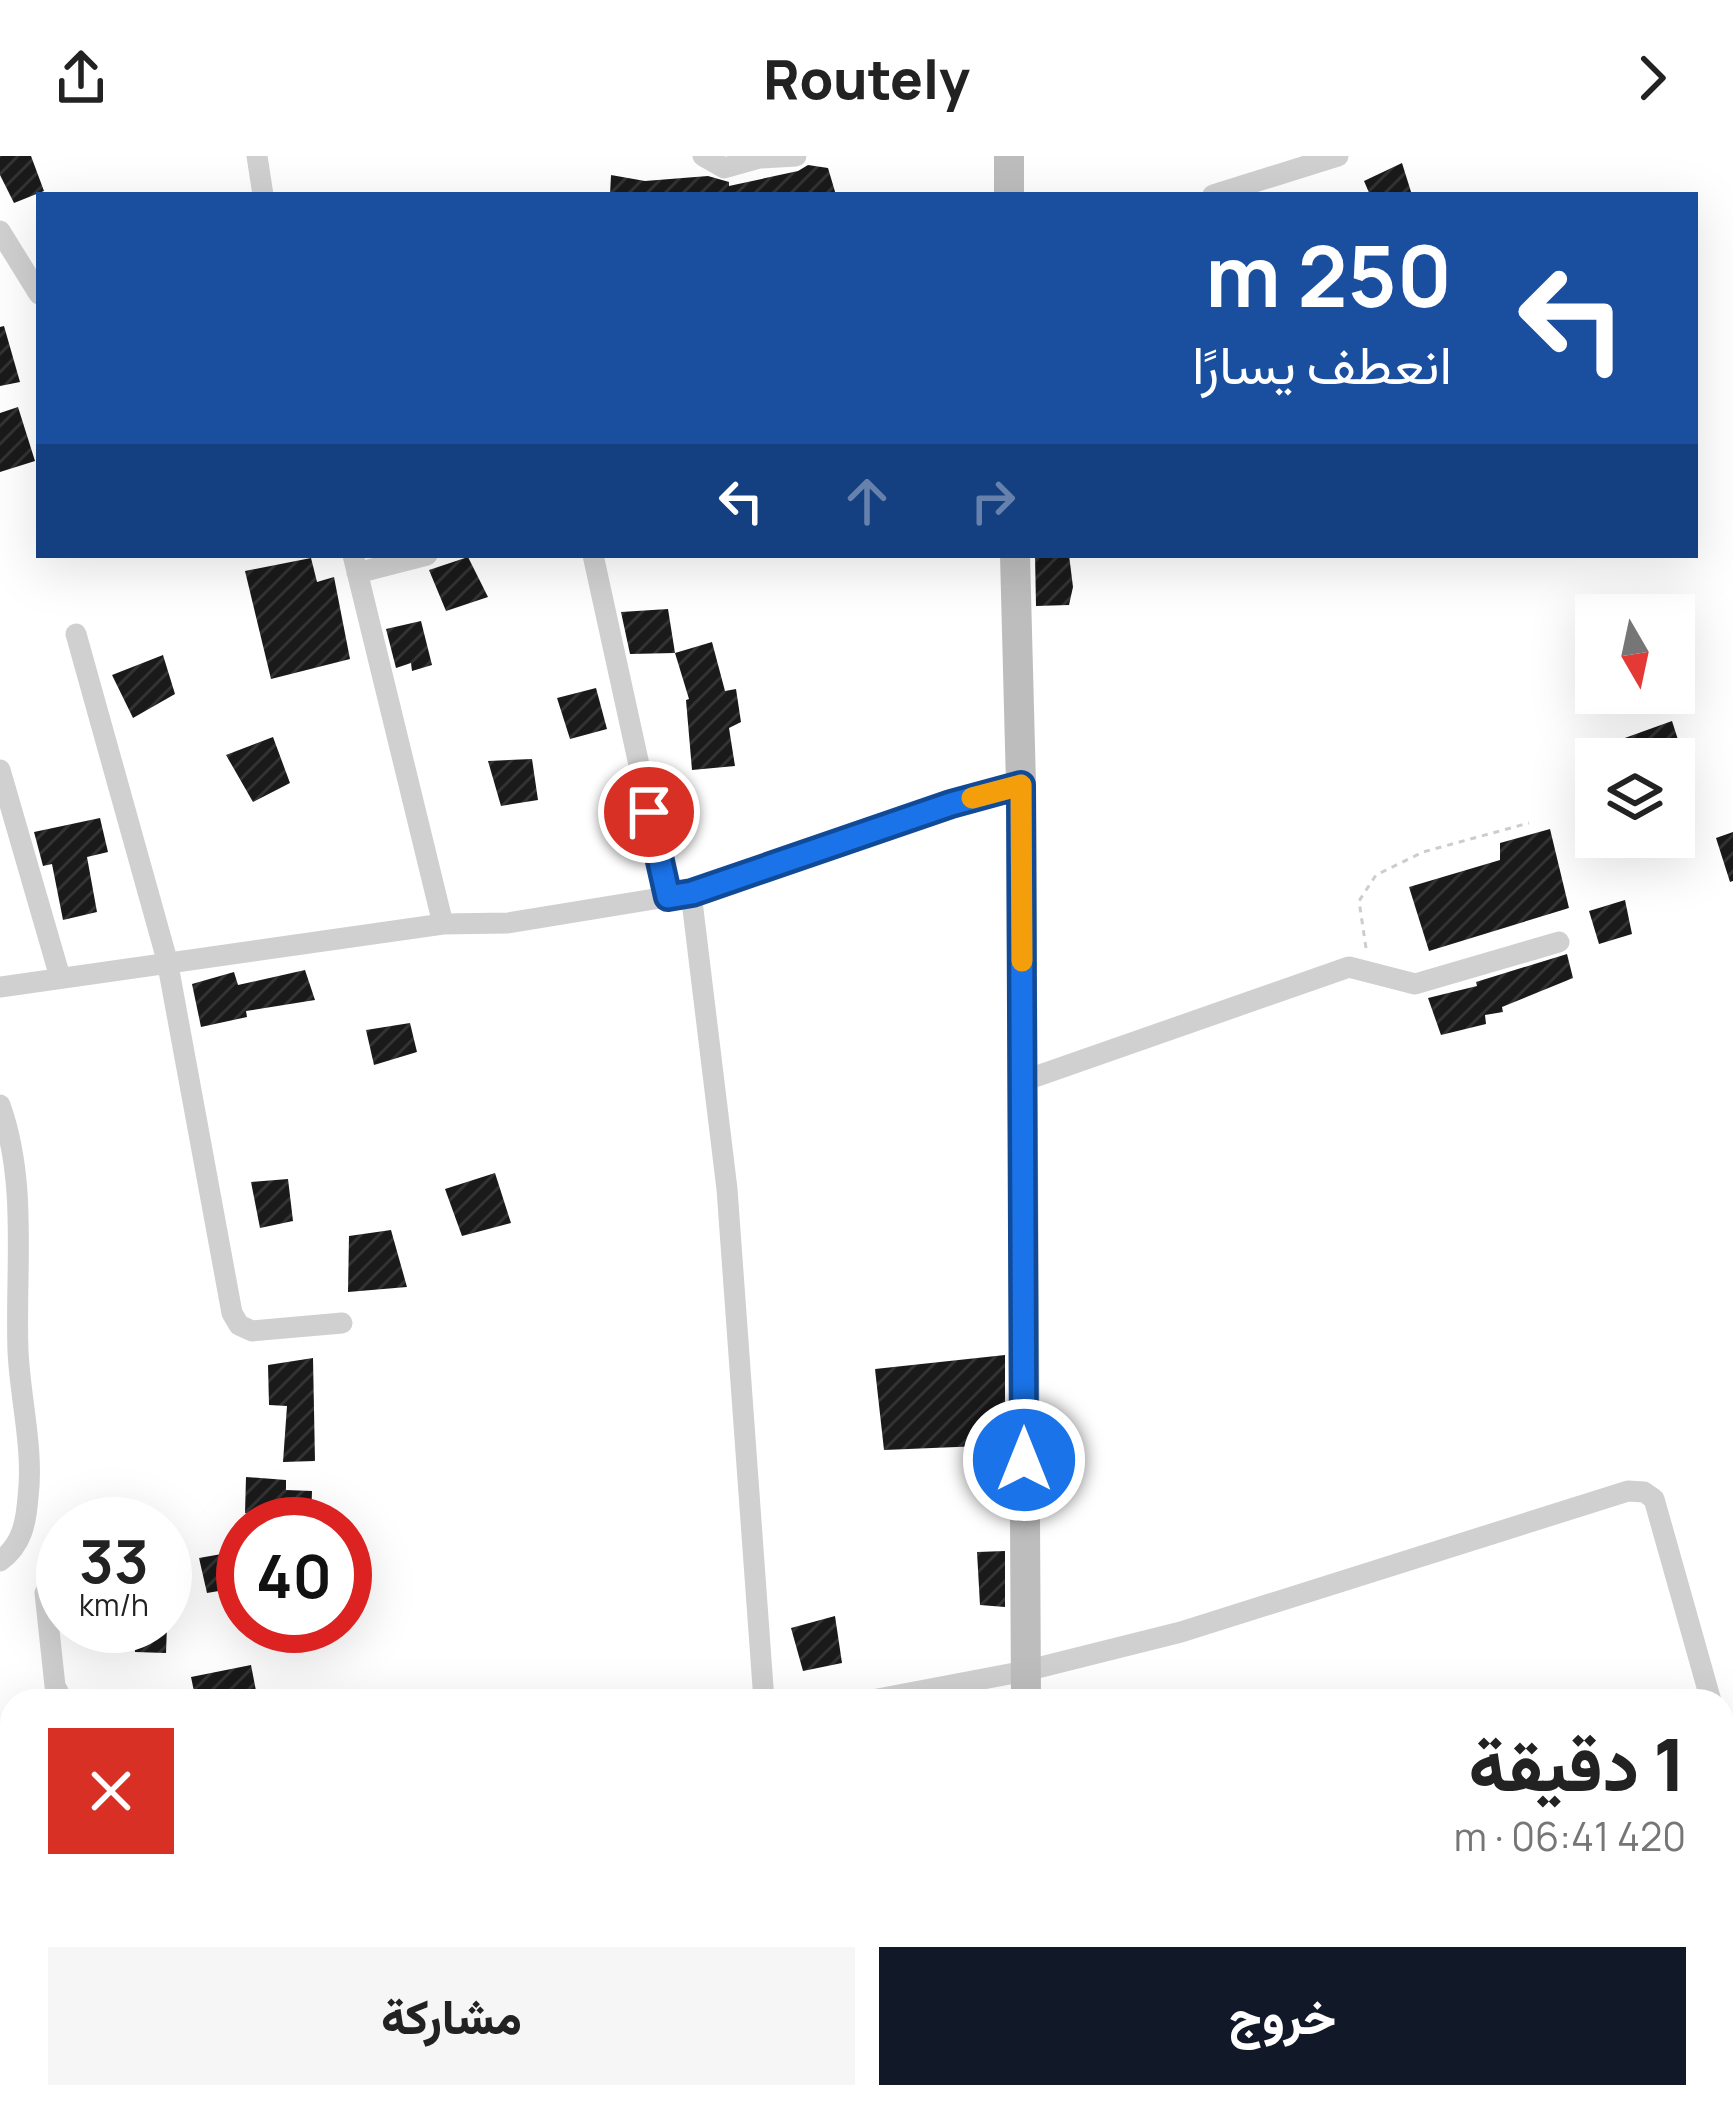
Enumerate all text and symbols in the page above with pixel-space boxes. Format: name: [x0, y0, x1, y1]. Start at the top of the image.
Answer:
text: Routely: [763, 41, 970, 115]
icon: share: [48, 45, 114, 111]
icon: forward: [1619, 45, 1685, 111]
text: 250 m: [1205, 217, 1452, 332]
icon: left: [1494, 240, 1650, 396]
text: انعطف يسارًا: [1192, 326, 1452, 400]
icon: left: [708, 468, 774, 534]
icon: ahead: [834, 468, 900, 534]
icon: right: [960, 468, 1026, 534]
north arrow: [1575, 594, 1695, 714]
map controls: [1575, 594, 1695, 858]
button: layers: [1575, 738, 1695, 858]
pin: [598, 761, 700, 863]
icon: arrive: [616, 779, 682, 845]
position arrow: [961, 1397, 1087, 1523]
speed limit sign: 40: [216, 1497, 372, 1653]
text: 33: [79, 1519, 149, 1601]
text: km/h: [79, 1584, 149, 1625]
text: 1 دقيقة: [1468, 1714, 1686, 1813]
button: close: [48, 1728, 174, 1854]
text: 420 m · 06:41: [1454, 1809, 1686, 1863]
button: مشاركة: [48, 1947, 855, 2085]
button: خروج: [879, 1947, 1686, 2085]

